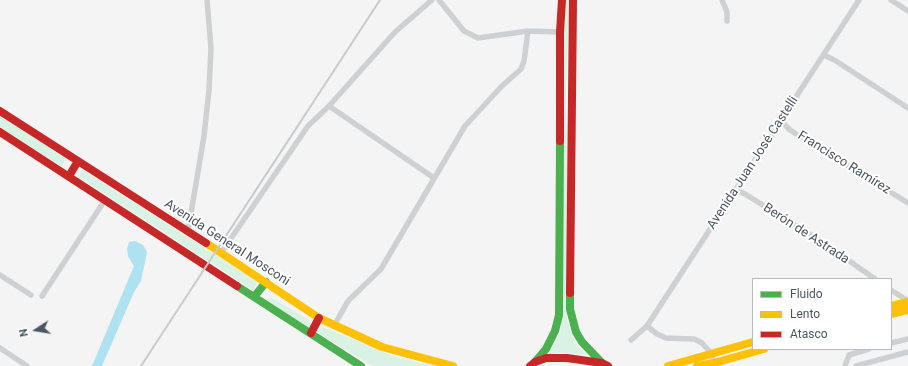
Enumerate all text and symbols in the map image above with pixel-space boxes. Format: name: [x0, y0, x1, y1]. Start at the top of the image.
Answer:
street label: Avenida Juan José Castelli: [704, 94, 802, 232]
street label: Francisco Ramírez: [795, 128, 893, 198]
street label: Avenida General Mosconi: [161, 197, 293, 289]
street label: Berón de Astrada: [760, 200, 852, 268]
legend: [752, 278, 892, 350]
text: Fluido: [790, 287, 823, 301]
text: Lento: [790, 307, 820, 321]
north arrow: [16, 310, 56, 350]
text: N: [17, 327, 31, 338]
text: Atasco: [790, 327, 828, 341]

